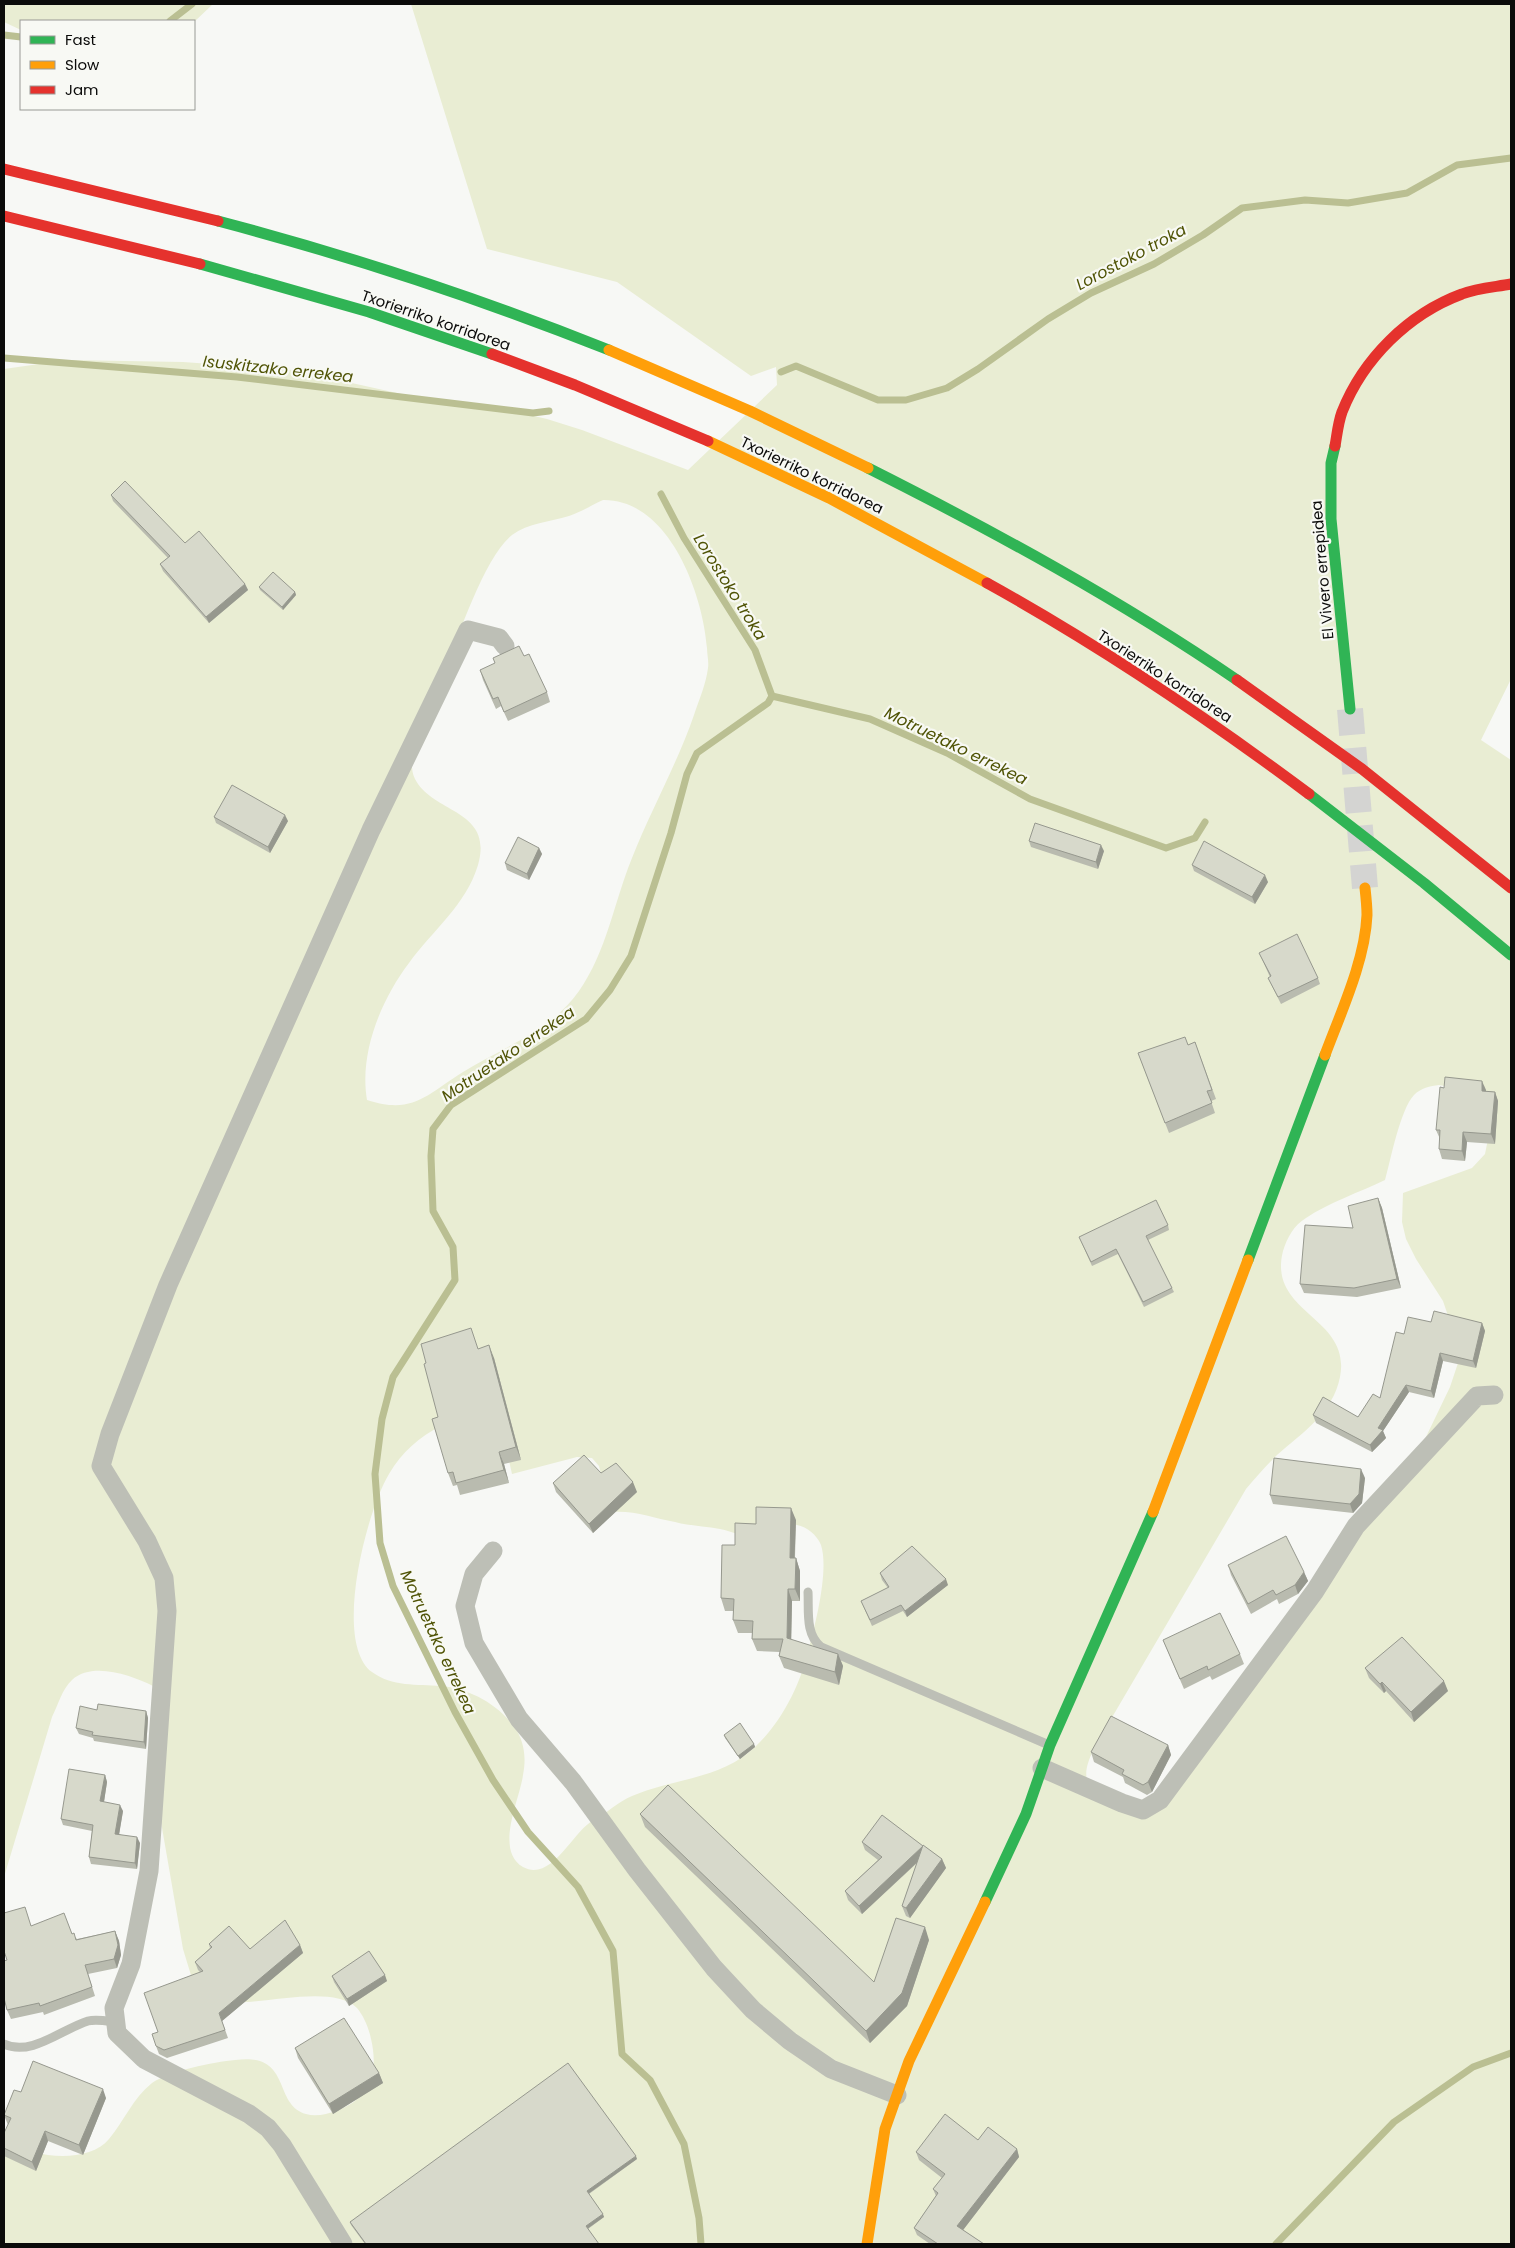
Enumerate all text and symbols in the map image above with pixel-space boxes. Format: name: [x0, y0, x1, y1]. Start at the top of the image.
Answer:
legend: [20, 20, 195, 110]
text: Fast: [65, 29, 96, 50]
text: Slow: [65, 54, 100, 75]
text: Jam: [65, 79, 99, 100]
water label: Lorostoko troka: [1072, 218, 1190, 296]
street label: Txorierriko korridorea: [359, 285, 513, 355]
water label: Isuskitzako errekea: [202, 350, 354, 388]
street label: Txorierriko korridorea: [737, 431, 887, 519]
street label: El Vivero errepidea: [1305, 500, 1339, 640]
water label: Lorostoko troka: [688, 529, 772, 645]
street label: Txorierriko korridorea: [1094, 625, 1236, 727]
water label: Motruetako errekea: [881, 701, 1032, 791]
water label: Motruetako errekea: [437, 1001, 579, 1107]
water label: Motruetako errekea: [394, 1566, 482, 1718]

